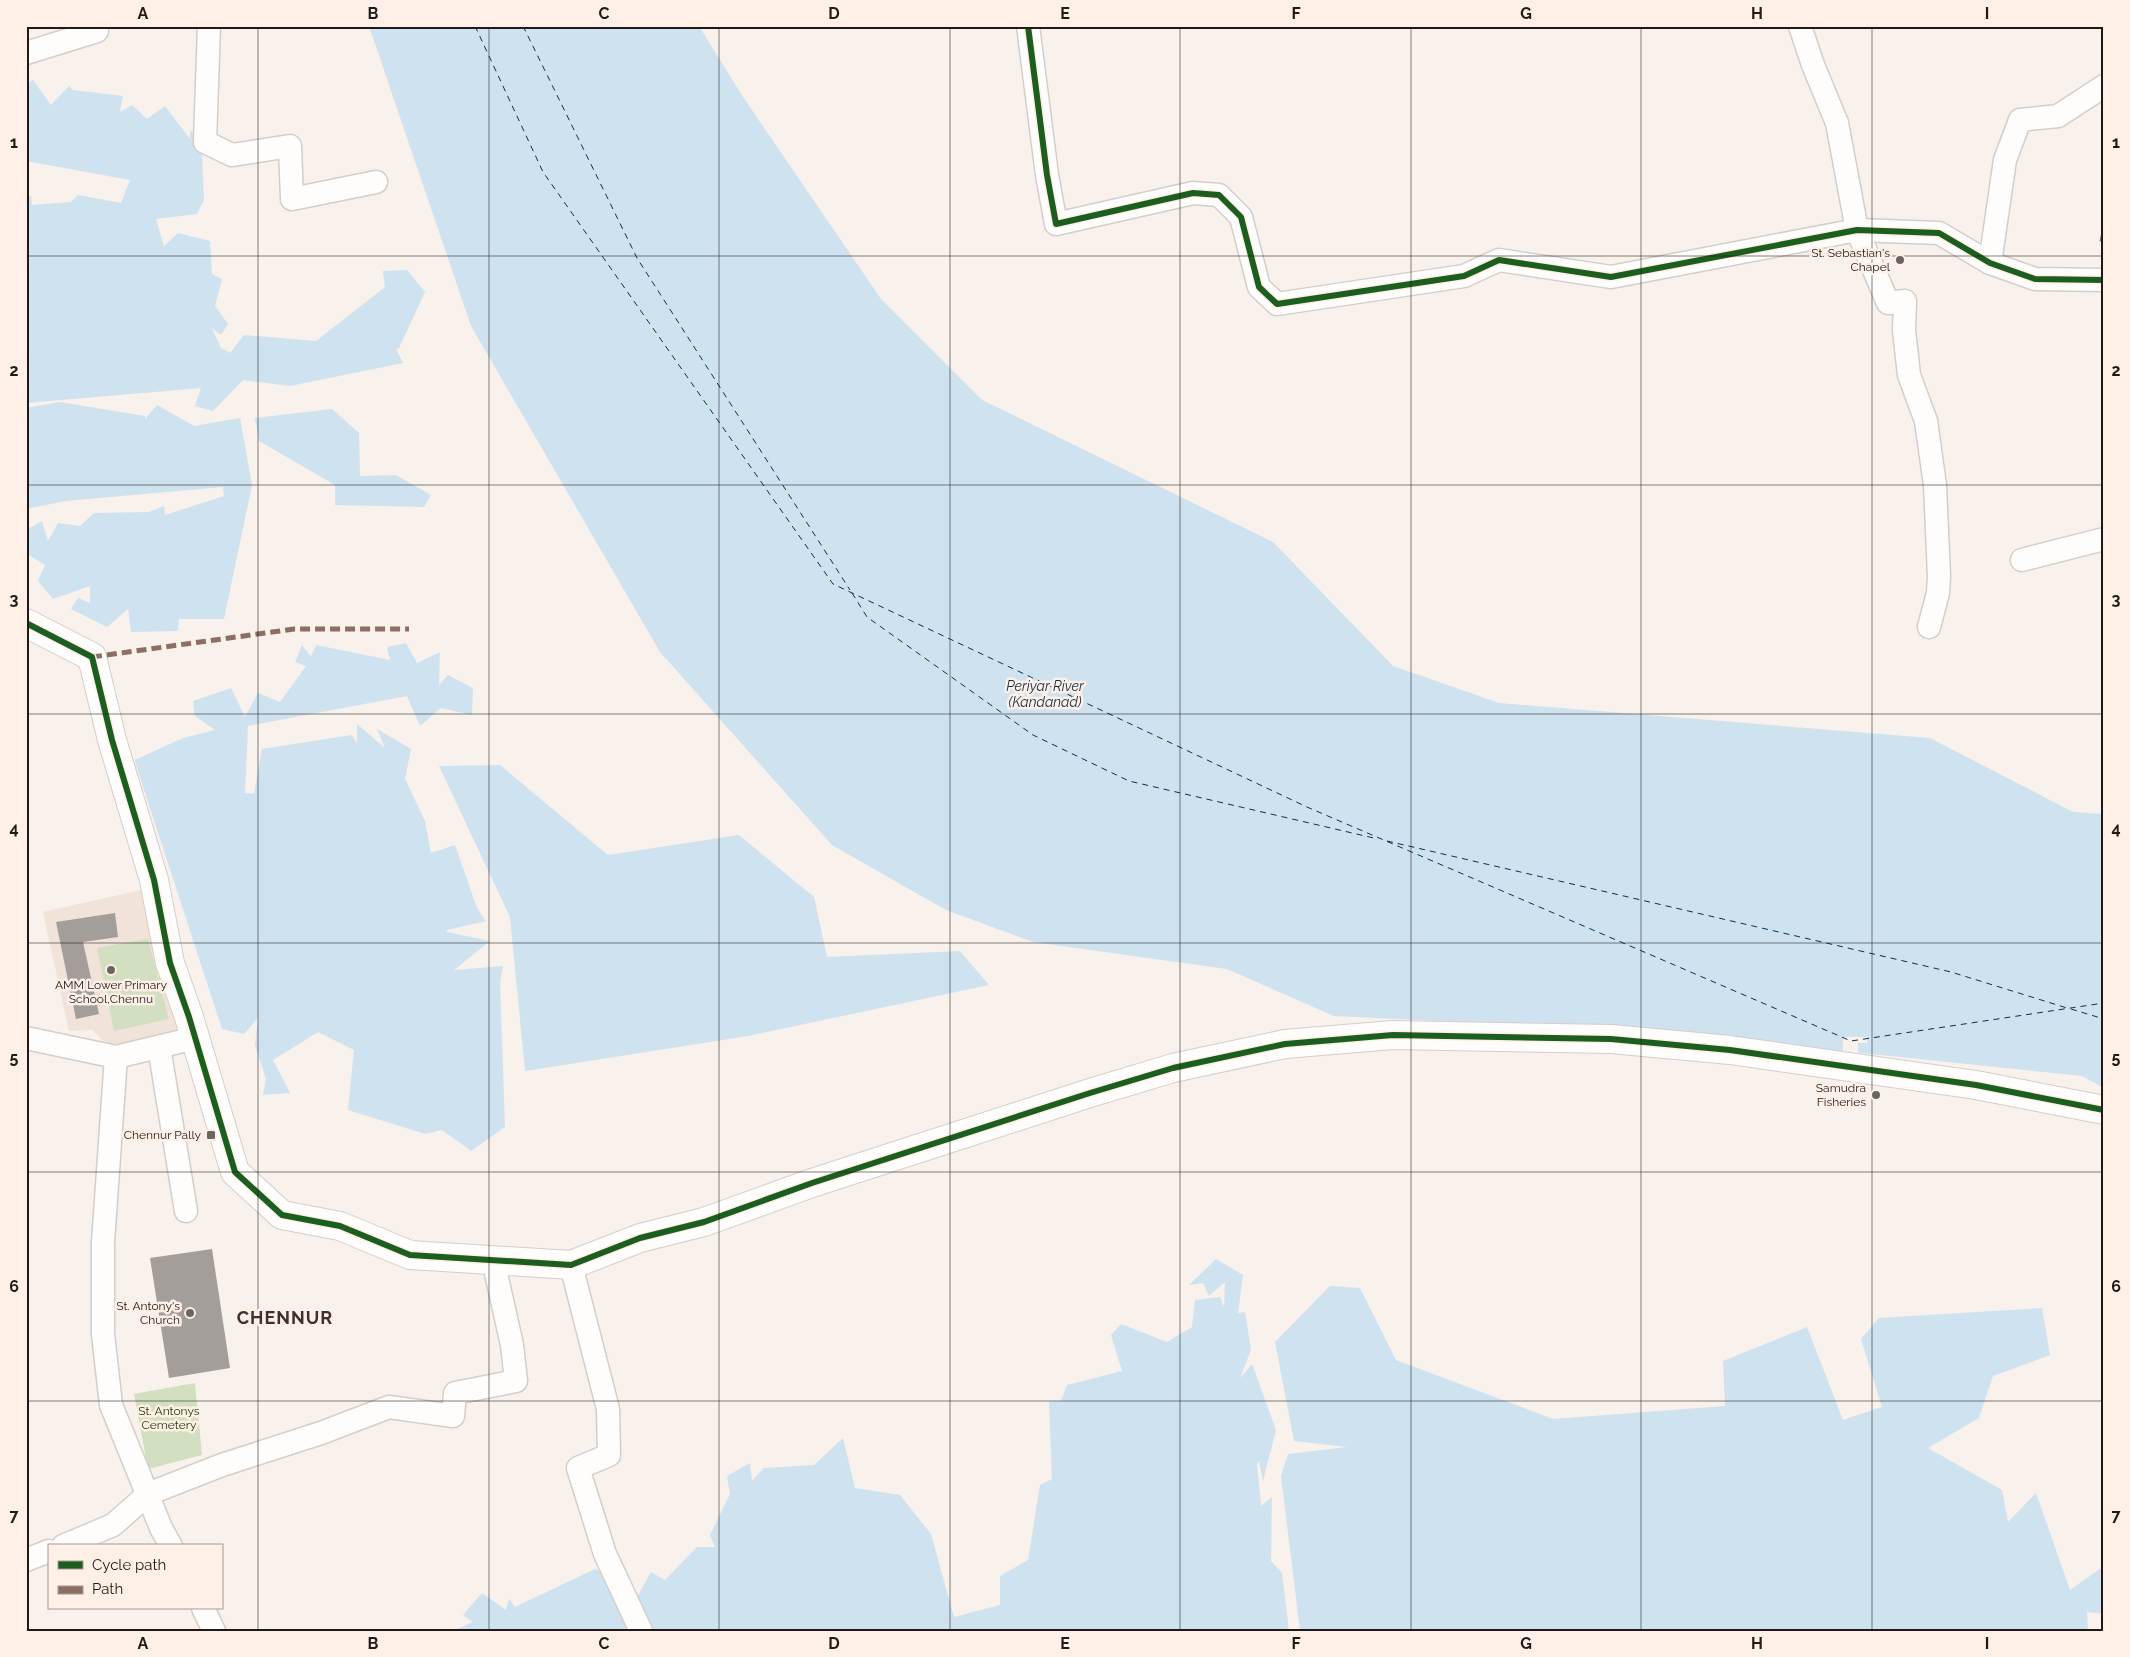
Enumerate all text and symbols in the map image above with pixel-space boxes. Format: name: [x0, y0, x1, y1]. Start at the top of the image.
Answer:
text: A: [138, 4, 149, 23]
text: B: [368, 4, 379, 23]
text: C: [599, 4, 610, 23]
text: D: [828, 4, 840, 23]
text: E: [1060, 4, 1070, 23]
text: F: [1291, 4, 1301, 23]
text: G: [1520, 4, 1532, 23]
text: H: [1751, 4, 1763, 23]
text: I: [1985, 4, 1989, 23]
text: 1: [10, 133, 18, 152]
text: 1: [2112, 133, 2120, 152]
place label: St. Sebastian's Chapel: [1811, 246, 1891, 274]
marker: St. Sebastian's Chapel: [1894, 254, 1906, 266]
text: 2: [9, 361, 19, 380]
text: 2: [2111, 361, 2121, 380]
text: 3: [10, 590, 19, 609]
text: 3: [2112, 590, 2121, 609]
water label: Periyar River (Kandanad): [1006, 678, 1085, 710]
text: 4: [9, 819, 19, 838]
text: 4: [2111, 819, 2121, 838]
marker: AMM Lower Primary School,Chennu: [105, 964, 117, 976]
place label: AMM Lower Primary School,Chennu: [55, 978, 168, 1006]
text: 5: [10, 1048, 19, 1067]
text: 5: [2112, 1048, 2121, 1067]
place label: Samudra Fisheries: [1816, 1081, 1866, 1109]
marker: Samudra Fisheries: [1870, 1089, 1882, 1101]
place label: Chennur Pally: [124, 1128, 201, 1142]
marker: Chennur Pally: [205, 1129, 217, 1141]
text: 6: [9, 1277, 19, 1296]
text: 6: [2111, 1277, 2121, 1296]
place label: St. Antony's Church: [116, 1299, 180, 1327]
marker: St. Antony's Church: [184, 1307, 196, 1319]
district label: CHENNUR: [237, 1307, 333, 1328]
park label: St. Antonys Cemetery: [138, 1404, 200, 1432]
text: 7: [10, 1506, 19, 1525]
text: 7: [2112, 1506, 2121, 1525]
legend: [48, 1544, 222, 1610]
text: Cycle path: [92, 1556, 166, 1574]
text: Path: [92, 1580, 123, 1598]
text: A: [138, 1634, 149, 1653]
text: B: [368, 1634, 379, 1653]
text: C: [599, 1634, 610, 1653]
text: D: [828, 1634, 840, 1653]
text: E: [1060, 1634, 1070, 1653]
text: F: [1291, 1634, 1301, 1653]
text: G: [1520, 1634, 1532, 1653]
text: H: [1751, 1634, 1763, 1653]
text: I: [1985, 1634, 1989, 1653]

